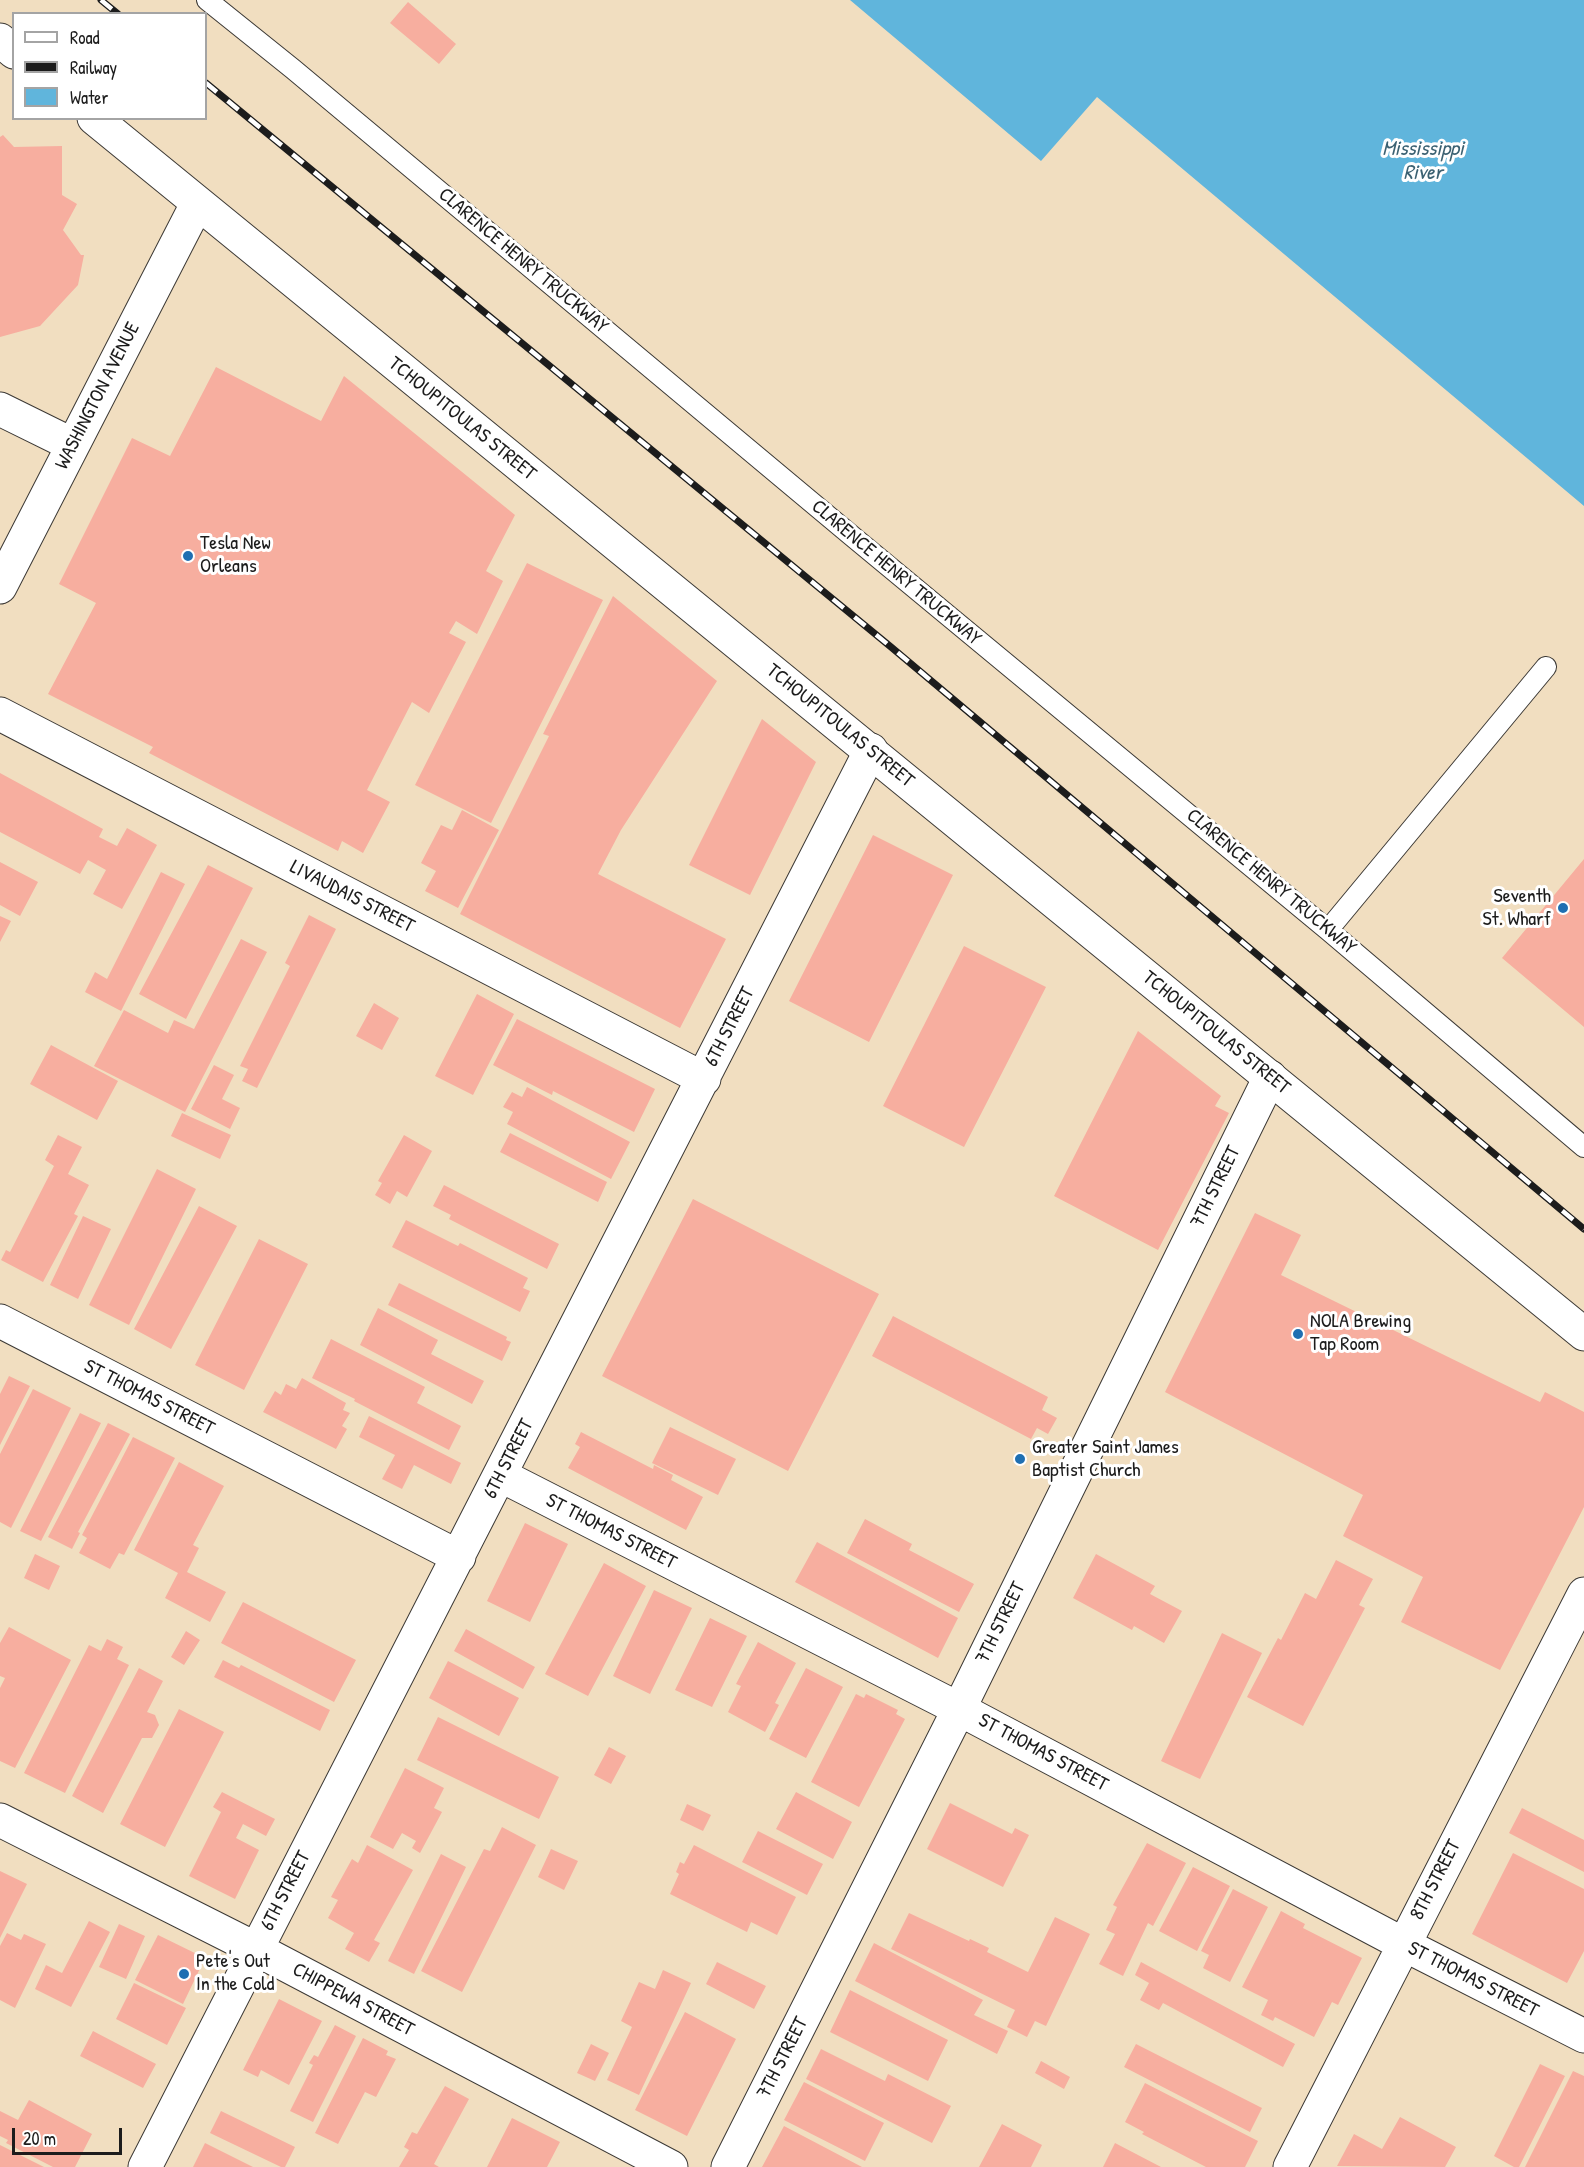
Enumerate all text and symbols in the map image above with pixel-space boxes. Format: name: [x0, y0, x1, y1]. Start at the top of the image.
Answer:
legend: [12, 12, 207, 120]
text: Road: [70, 25, 100, 50]
text: Railway: [70, 55, 117, 80]
text: Water: [70, 85, 108, 110]
water label: Mississippi River: [1382, 136, 1464, 186]
street label: CLARENCE HENRY TRUCKWAY: [433, 183, 613, 339]
street label: WASHINGTON AVENUE: [51, 319, 145, 473]
street label: TCHOUPITOULAS STREET: [383, 352, 541, 486]
street label: CLARENCE HENRY TRUCKWAY: [806, 495, 986, 651]
place label: Tesla New Orleans: [200, 532, 271, 579]
marker: Tesla New Orleans: [181, 549, 195, 563]
street label: TCHOUPITOULAS STREET: [761, 659, 919, 793]
street label: CLARENCE HENRY TRUCKWAY: [1181, 804, 1361, 960]
street label: LIVAUDAIS STREET: [286, 855, 418, 939]
place label: Seventh St. Wharf: [1483, 885, 1551, 932]
marker: Seventh St. Wharf: [1556, 901, 1570, 915]
street label: TCHOUPITOULAS STREET: [1137, 966, 1295, 1100]
street label: 6TH STREET: [700, 983, 760, 1071]
street label: 7TH STREET: [1186, 1142, 1246, 1232]
place label: NOLA Brewing Tap Room: [1310, 1310, 1411, 1357]
marker: NOLA Brewing Tap Room: [1291, 1327, 1305, 1341]
street label: ST THOMAS STREET: [80, 1355, 218, 1441]
street label: 6TH STREET: [479, 1415, 539, 1503]
place label: Greater Saint James Baptist Church: [1032, 1436, 1179, 1483]
marker: Greater Saint James Baptist Church: [1013, 1452, 1027, 1466]
street label: ST THOMAS STREET: [542, 1489, 680, 1575]
street label: 7TH STREET: [971, 1578, 1031, 1668]
street label: ST THOMAS STREET: [974, 1709, 1112, 1797]
street label: 8TH STREET: [1406, 1836, 1466, 1924]
street label: 6TH STREET: [256, 1847, 316, 1935]
street label: ST THOMAS STREET: [1404, 1937, 1542, 2023]
place label: Pete's Out In the Cold: [196, 1950, 274, 1997]
street label: CHIPPEWA STREET: [288, 1958, 418, 2042]
marker: Pete's Out In the Cold: [177, 1967, 191, 1981]
street label: 7TH STREET: [752, 2013, 814, 2103]
scale bar: [15, 2116, 124, 2154]
text: 20 m: [23, 2126, 56, 2151]

